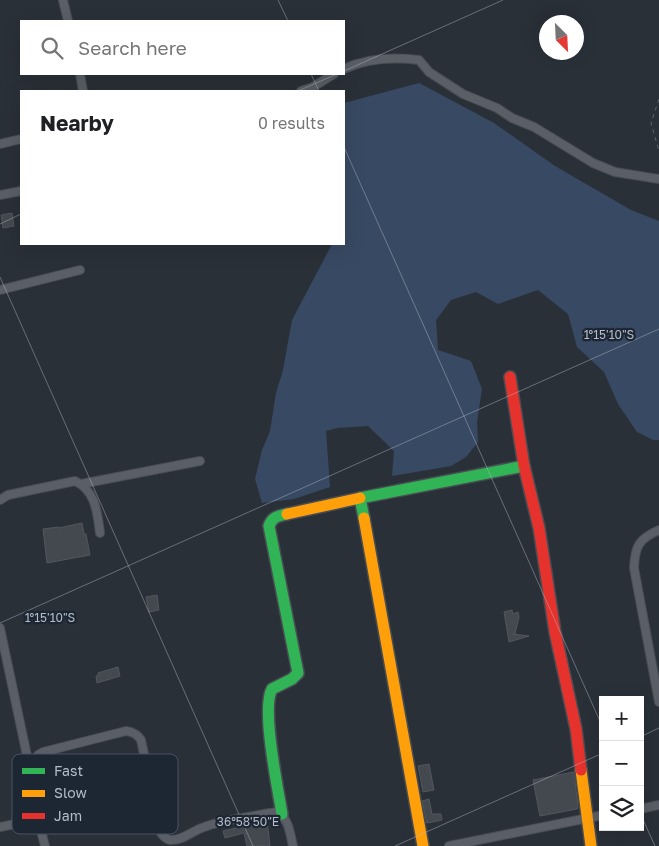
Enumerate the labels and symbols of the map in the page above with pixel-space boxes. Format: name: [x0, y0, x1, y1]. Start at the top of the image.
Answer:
north arrow: [539, 15, 584, 60]
text: 1°15'10"S: [584, 327, 635, 342]
text: 1°15'10"S: [25, 610, 76, 625]
legend: [12, 754, 178, 834]
text: Fast: [54, 762, 83, 779]
text: Slow: [54, 784, 87, 801]
text: Jam: [54, 807, 82, 824]
text: 36°58'50"E: [217, 814, 279, 829]

